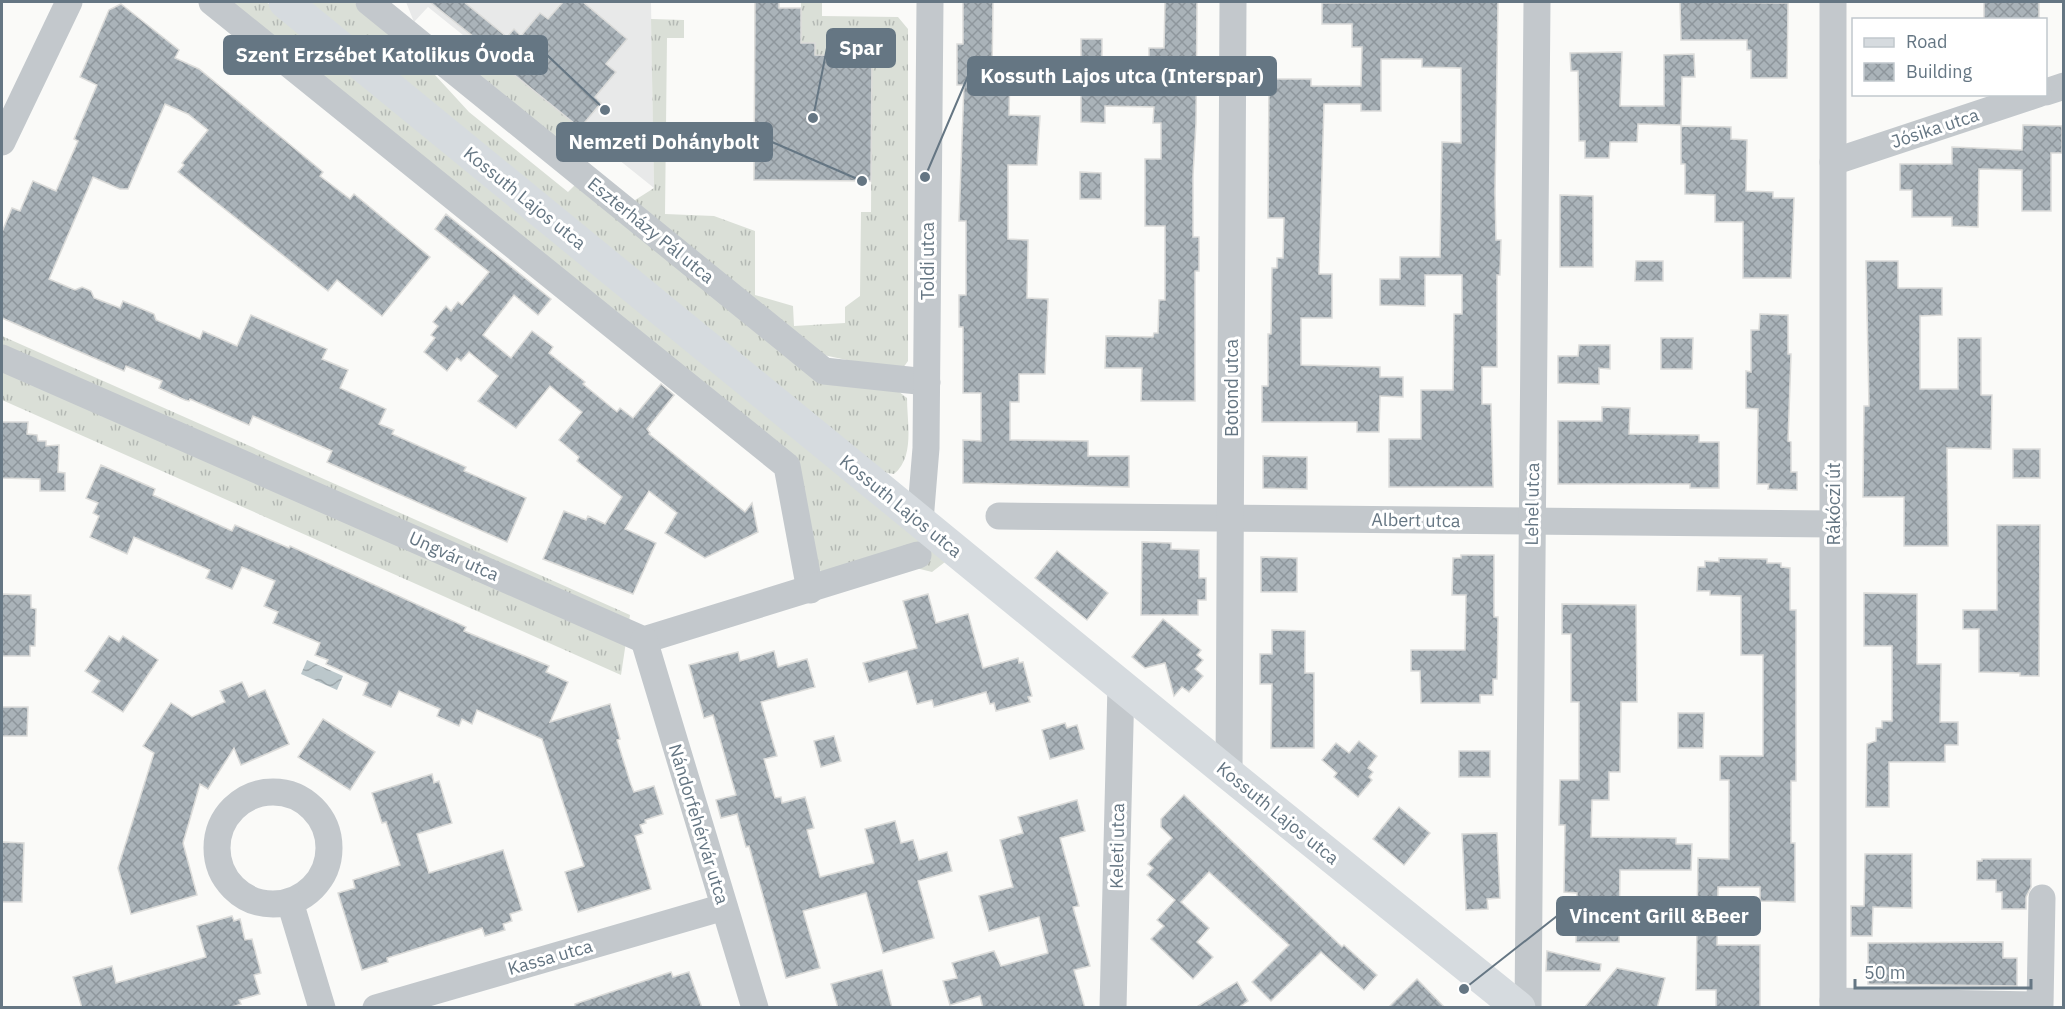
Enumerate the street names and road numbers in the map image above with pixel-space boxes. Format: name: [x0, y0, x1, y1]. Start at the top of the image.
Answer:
street label: Jósika utca: [1888, 103, 1982, 153]
street label: Kossuth Lajos utca: [459, 142, 591, 255]
street label: Eszterházy Pál utca: [583, 172, 719, 288]
street label: Toldi utca: [916, 221, 939, 300]
street label: Botond utca: [1220, 339, 1243, 437]
street label: Kossuth Lajos utca: [835, 450, 967, 563]
street label: Lehel utca: [1520, 462, 1544, 546]
street label: Rákóczi út: [1822, 463, 1845, 545]
street label: Albert utca: [1371, 508, 1461, 532]
street label: Ungvár utca: [405, 526, 503, 586]
street label: Nándorfehérvár utca: [664, 741, 734, 907]
street label: Kossuth Lajos utca: [1212, 757, 1344, 870]
street label: Keleti utca: [1105, 803, 1129, 889]
street label: Kassa utca: [505, 934, 595, 980]

